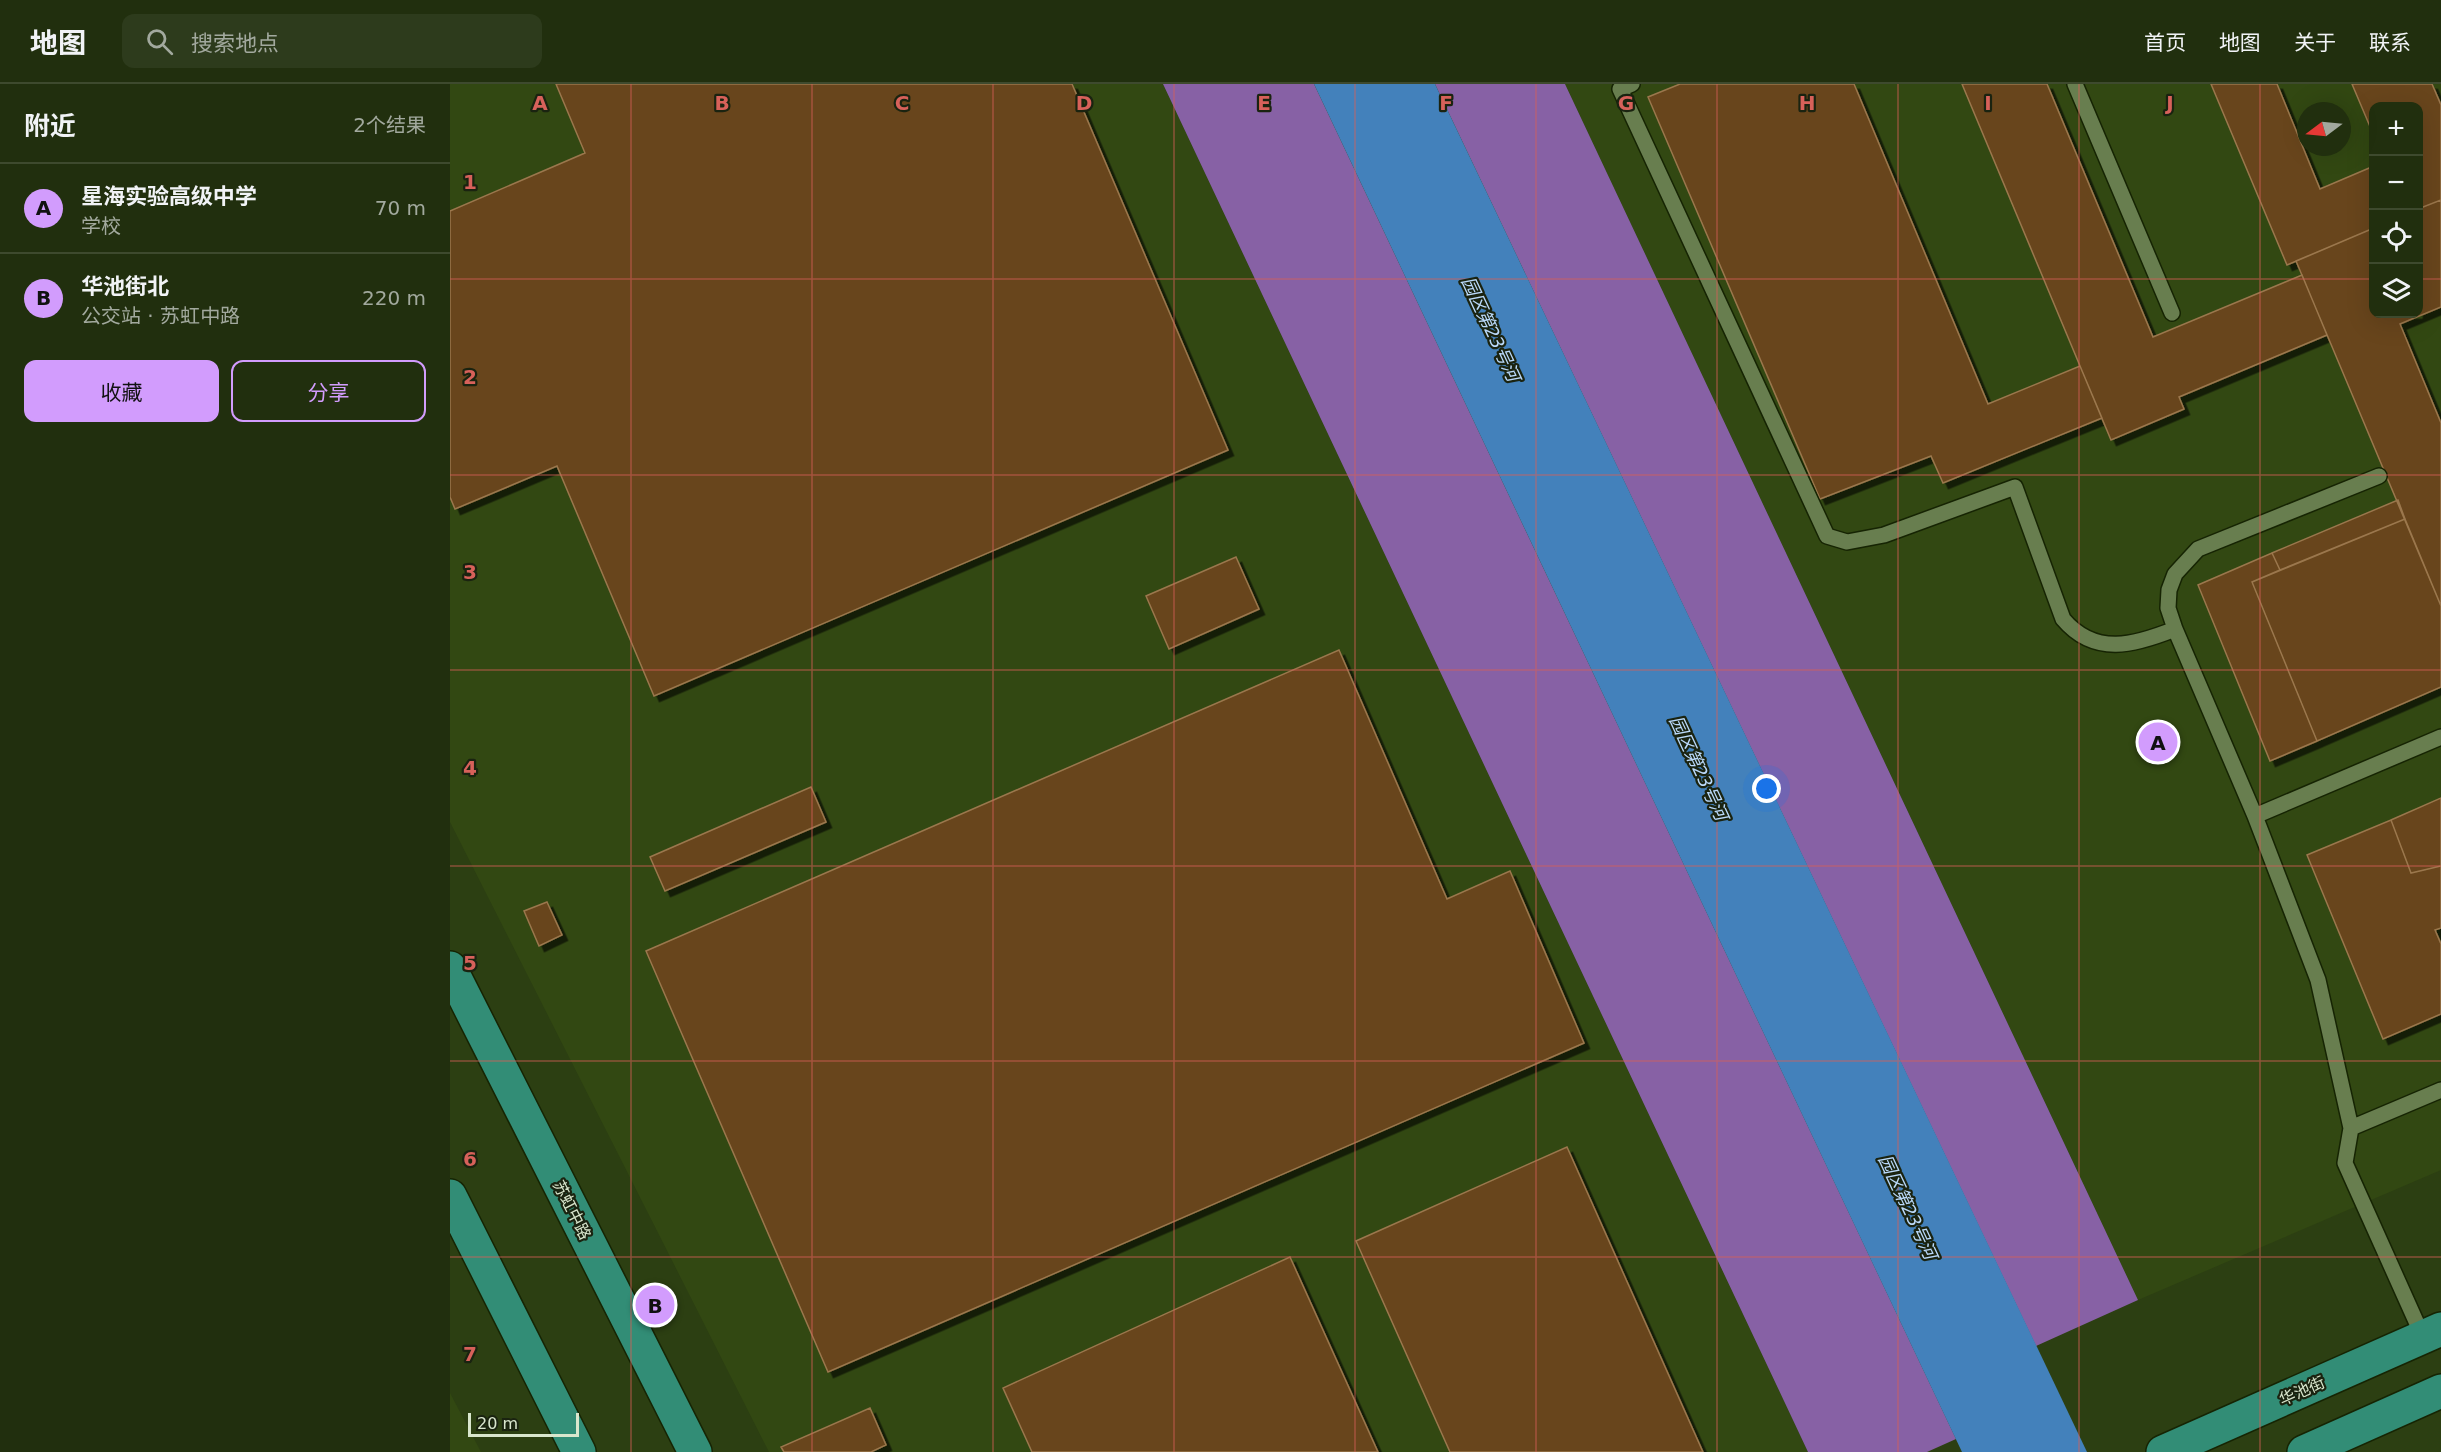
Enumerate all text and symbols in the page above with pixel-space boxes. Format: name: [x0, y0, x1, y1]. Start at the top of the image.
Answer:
search box: [122, 14, 542, 68]
icon: search: [143, 25, 176, 58]
text: 地图: [30, 27, 86, 60]
text: 搜索地点: [191, 31, 279, 56]
text: 首页: [2144, 31, 2186, 55]
text: 地图: [2219, 31, 2261, 55]
text: 关于: [2294, 31, 2336, 55]
text: 联系: [2369, 31, 2411, 55]
text: A: [532, 91, 548, 115]
text: B: [714, 91, 730, 115]
text: C: [895, 91, 909, 115]
text: D: [1076, 91, 1092, 115]
text: E: [1257, 91, 1271, 115]
text: F: [1439, 91, 1453, 115]
text: G: [1618, 91, 1634, 115]
text: H: [1799, 91, 1815, 115]
text: I: [1984, 91, 1992, 115]
text: J: [2164, 91, 2174, 115]
north arrow: [2297, 102, 2351, 156]
map controls: [2369, 102, 2423, 318]
button: +: [2369, 102, 2423, 156]
text: 附近: [24, 111, 76, 141]
text: 2个结果: [353, 113, 426, 137]
button: −: [2369, 156, 2423, 210]
text: 1: [463, 170, 477, 194]
text: 星海实验高级中学: [81, 184, 257, 209]
text: A: [36, 196, 51, 220]
text: 70 m: [375, 196, 426, 220]
button: locate: [2369, 210, 2423, 264]
text: 学校: [81, 214, 121, 238]
button: layers: [2369, 264, 2423, 318]
water label: 园区第23号河: [1458, 273, 1526, 387]
text: 华池街北: [81, 274, 169, 299]
text: B: [36, 286, 51, 310]
text: 220 m: [362, 286, 426, 310]
text: 公交站 · 苏虹中路: [81, 304, 240, 328]
button: 收藏: [24, 360, 219, 422]
button: 分享: [231, 360, 426, 422]
text: 2: [463, 365, 477, 389]
text: 3: [463, 560, 477, 584]
water label: 园区第23号河: [1666, 712, 1734, 826]
pin: A: [2138, 720, 2178, 764]
text: 4: [463, 756, 477, 780]
your location: [1752, 774, 1781, 803]
text: 5: [463, 951, 477, 975]
text: 6: [463, 1147, 477, 1171]
water label: 园区第23号河: [1875, 1151, 1943, 1265]
street label: 苏虹中路: [549, 1177, 595, 1243]
pin: B: [636, 1282, 674, 1328]
text: 7: [463, 1342, 477, 1366]
street label: 华池街: [2276, 1373, 2328, 1409]
scale bar: [468, 1410, 579, 1438]
text: 20 m: [477, 1414, 518, 1433]

